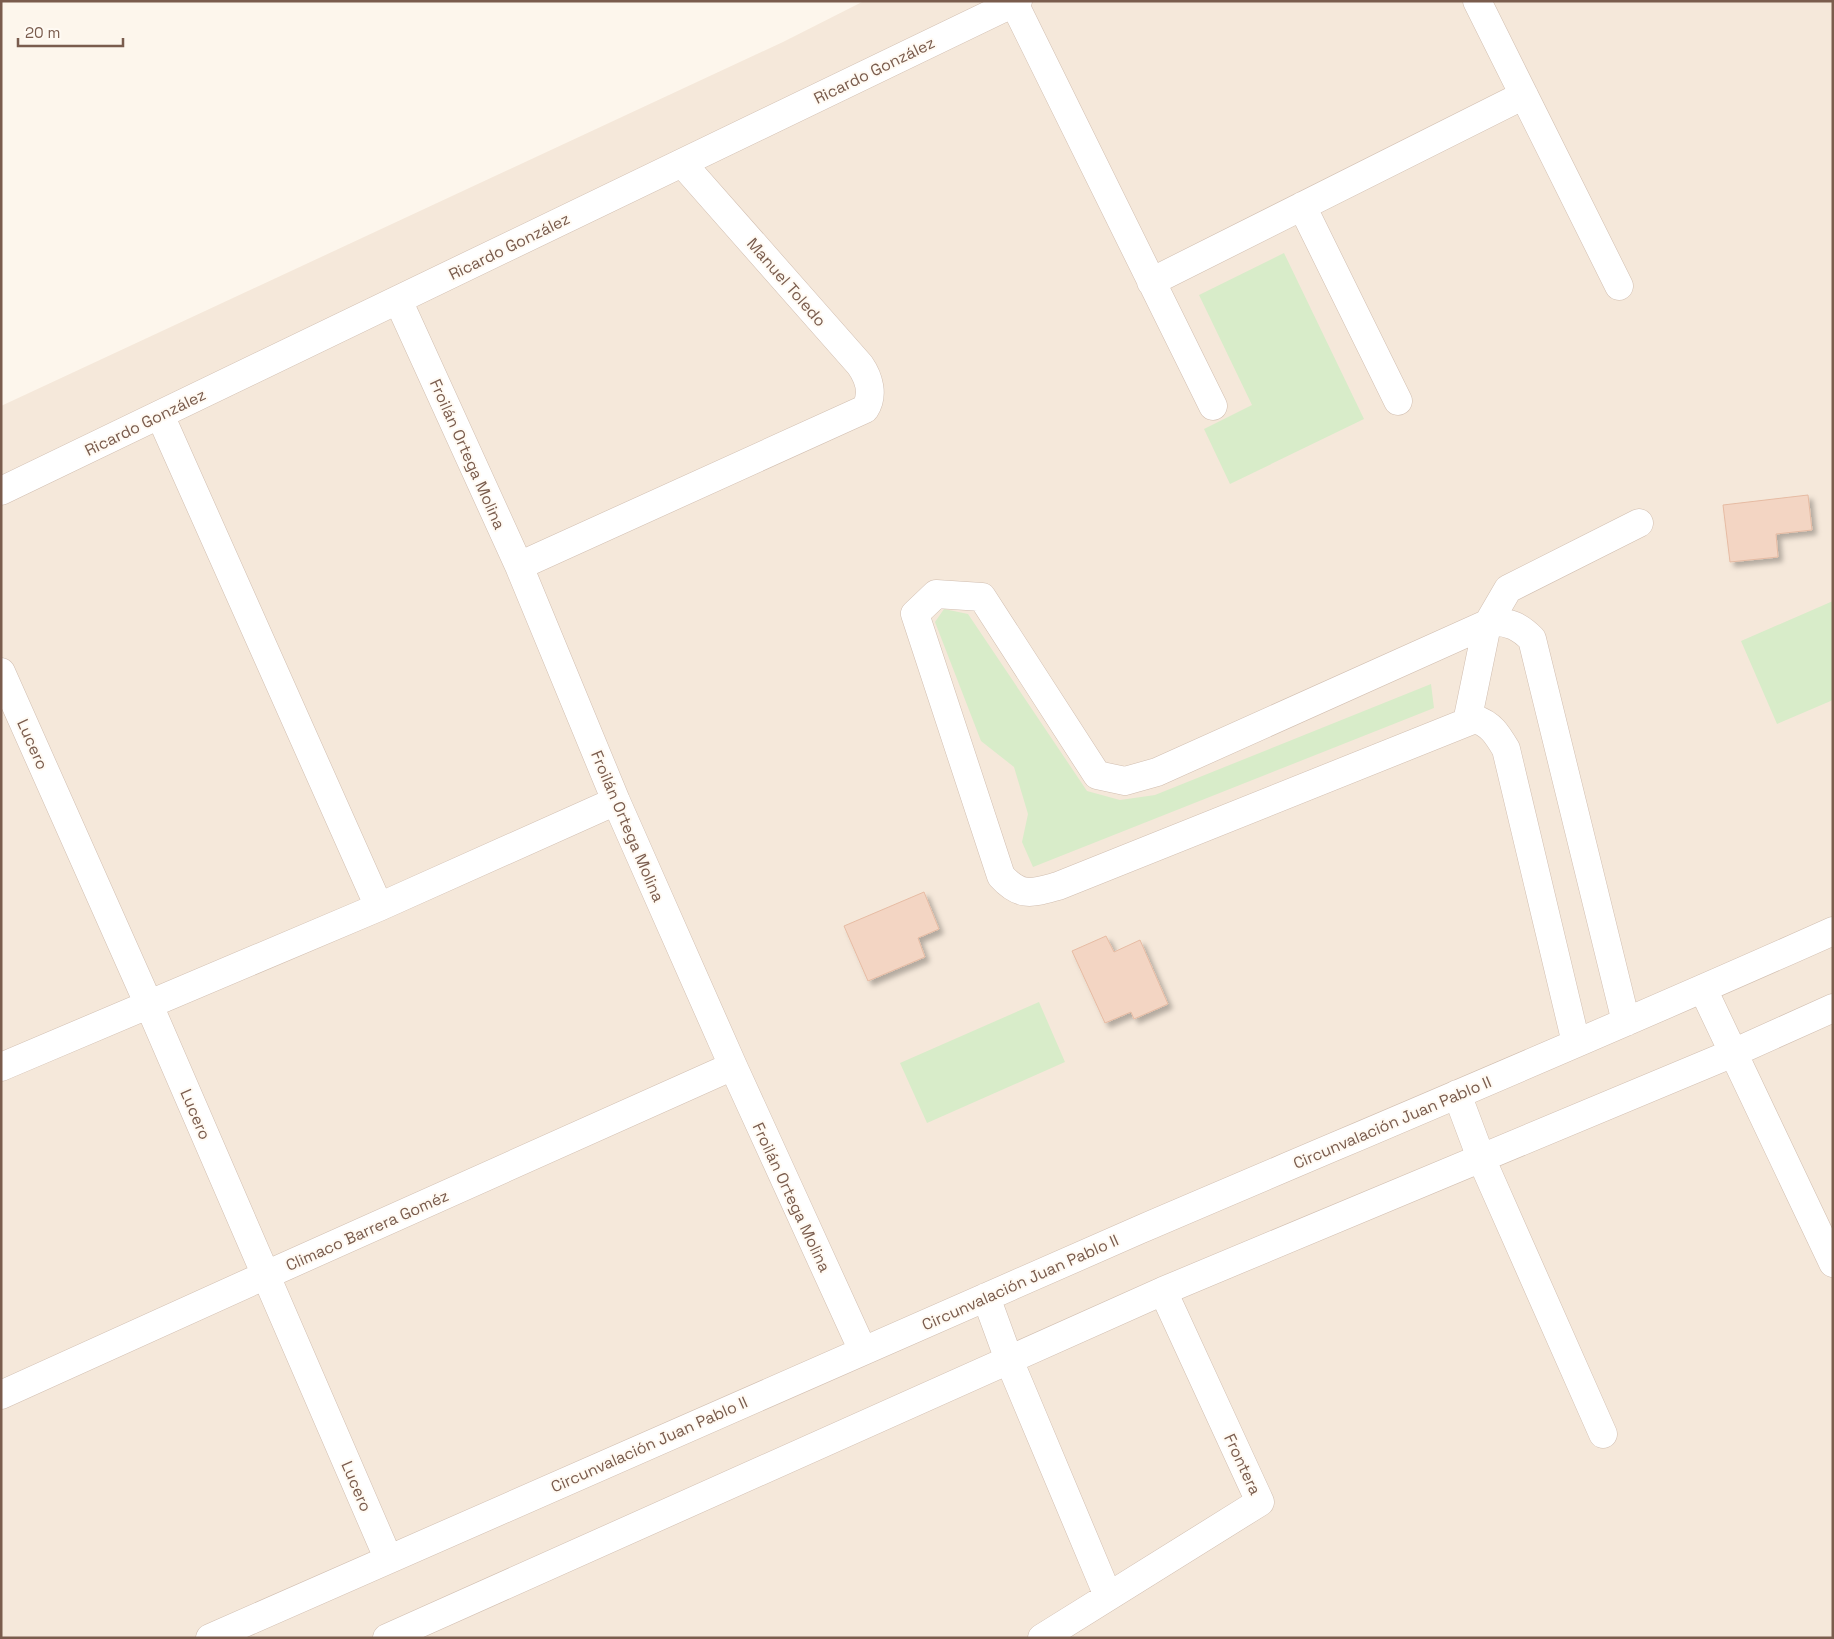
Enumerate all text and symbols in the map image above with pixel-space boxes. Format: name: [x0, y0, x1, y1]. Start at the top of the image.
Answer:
scale bar: [18, 15, 122, 47]
text: 20 m: [25, 23, 60, 42]
street label: Ricardo González: [810, 32, 938, 109]
street label: Ricardo González: [445, 208, 573, 285]
street label: Manuel Toledo: [742, 234, 831, 331]
street label: Froilán Ortega Molina: [425, 376, 510, 533]
street label: Ricardo González: [81, 384, 209, 461]
street label: Lucero: [12, 716, 53, 773]
street label: Froilán Ortega Molina: [586, 747, 669, 905]
street label: Circunvalación Juan Pablo II: [1290, 1071, 1494, 1174]
street label: Lucero: [175, 1086, 216, 1143]
street label: Froilán Ortega Molina: [748, 1119, 835, 1275]
street label: Climaco Barrera Goméz: [282, 1185, 452, 1276]
street label: Circunvalación Juan Pablo II: [918, 1229, 1122, 1335]
street label: Circunvalación Juan Pablo II: [547, 1391, 751, 1497]
street label: Frontera: [1219, 1430, 1266, 1498]
street label: Lucero: [336, 1458, 377, 1515]

